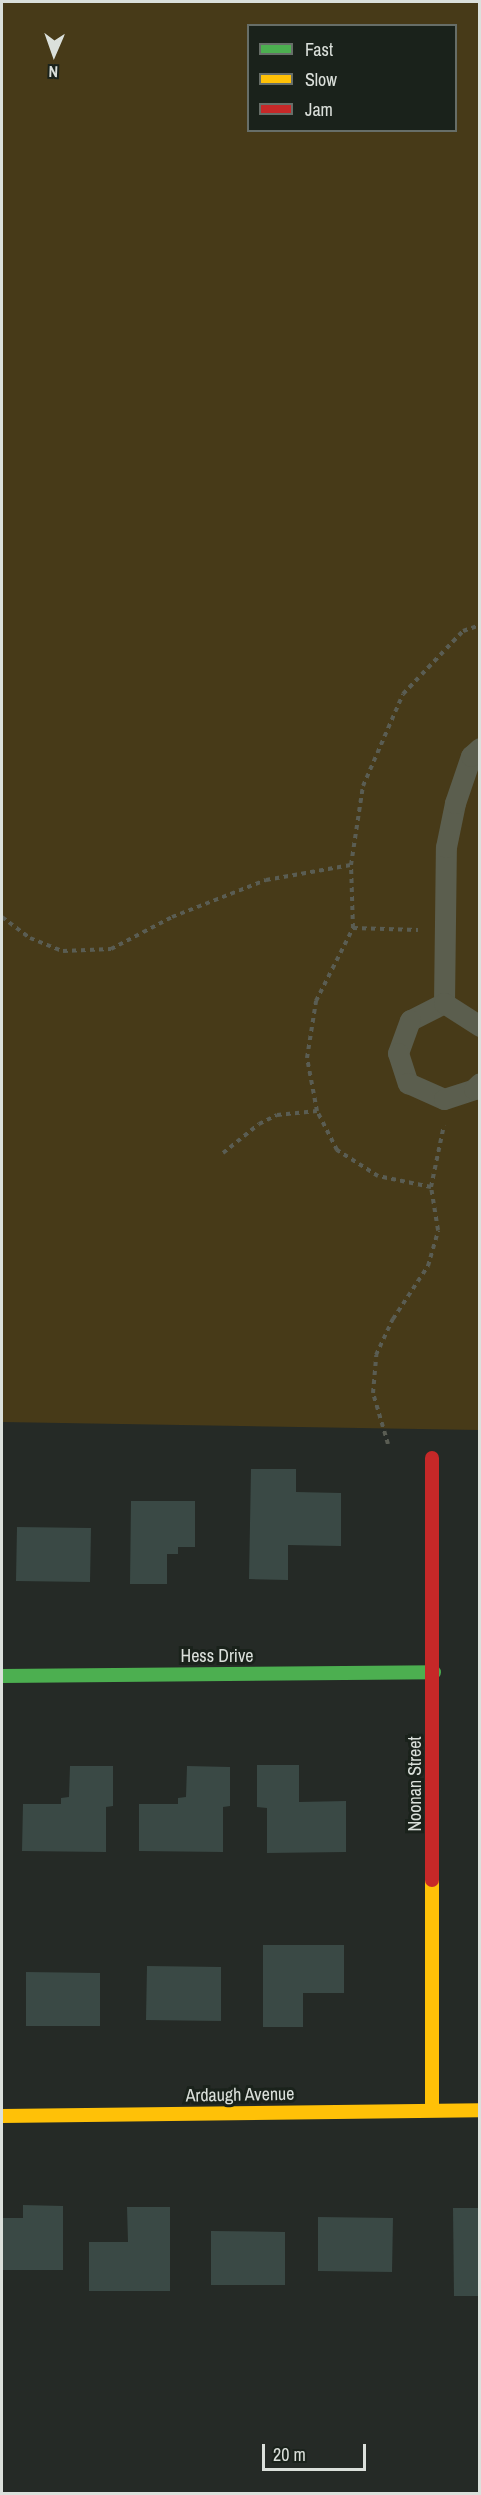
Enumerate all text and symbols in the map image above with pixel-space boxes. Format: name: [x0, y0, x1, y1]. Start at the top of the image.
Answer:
north arrow: [24, 24, 84, 84]
legend: [247, 24, 457, 132]
text: Fast: [305, 37, 333, 62]
text: N: [48, 61, 59, 83]
text: Slow: [305, 67, 337, 92]
text: Jam: [305, 97, 333, 122]
street label: Hess Drive: [181, 1645, 253, 1667]
street label: Noonan Street: [404, 1736, 426, 1832]
street label: Ardaugh Avenue: [185, 2083, 295, 2107]
scale bar: [265, 2432, 368, 2470]
text: 20 m: [273, 2442, 306, 2467]

